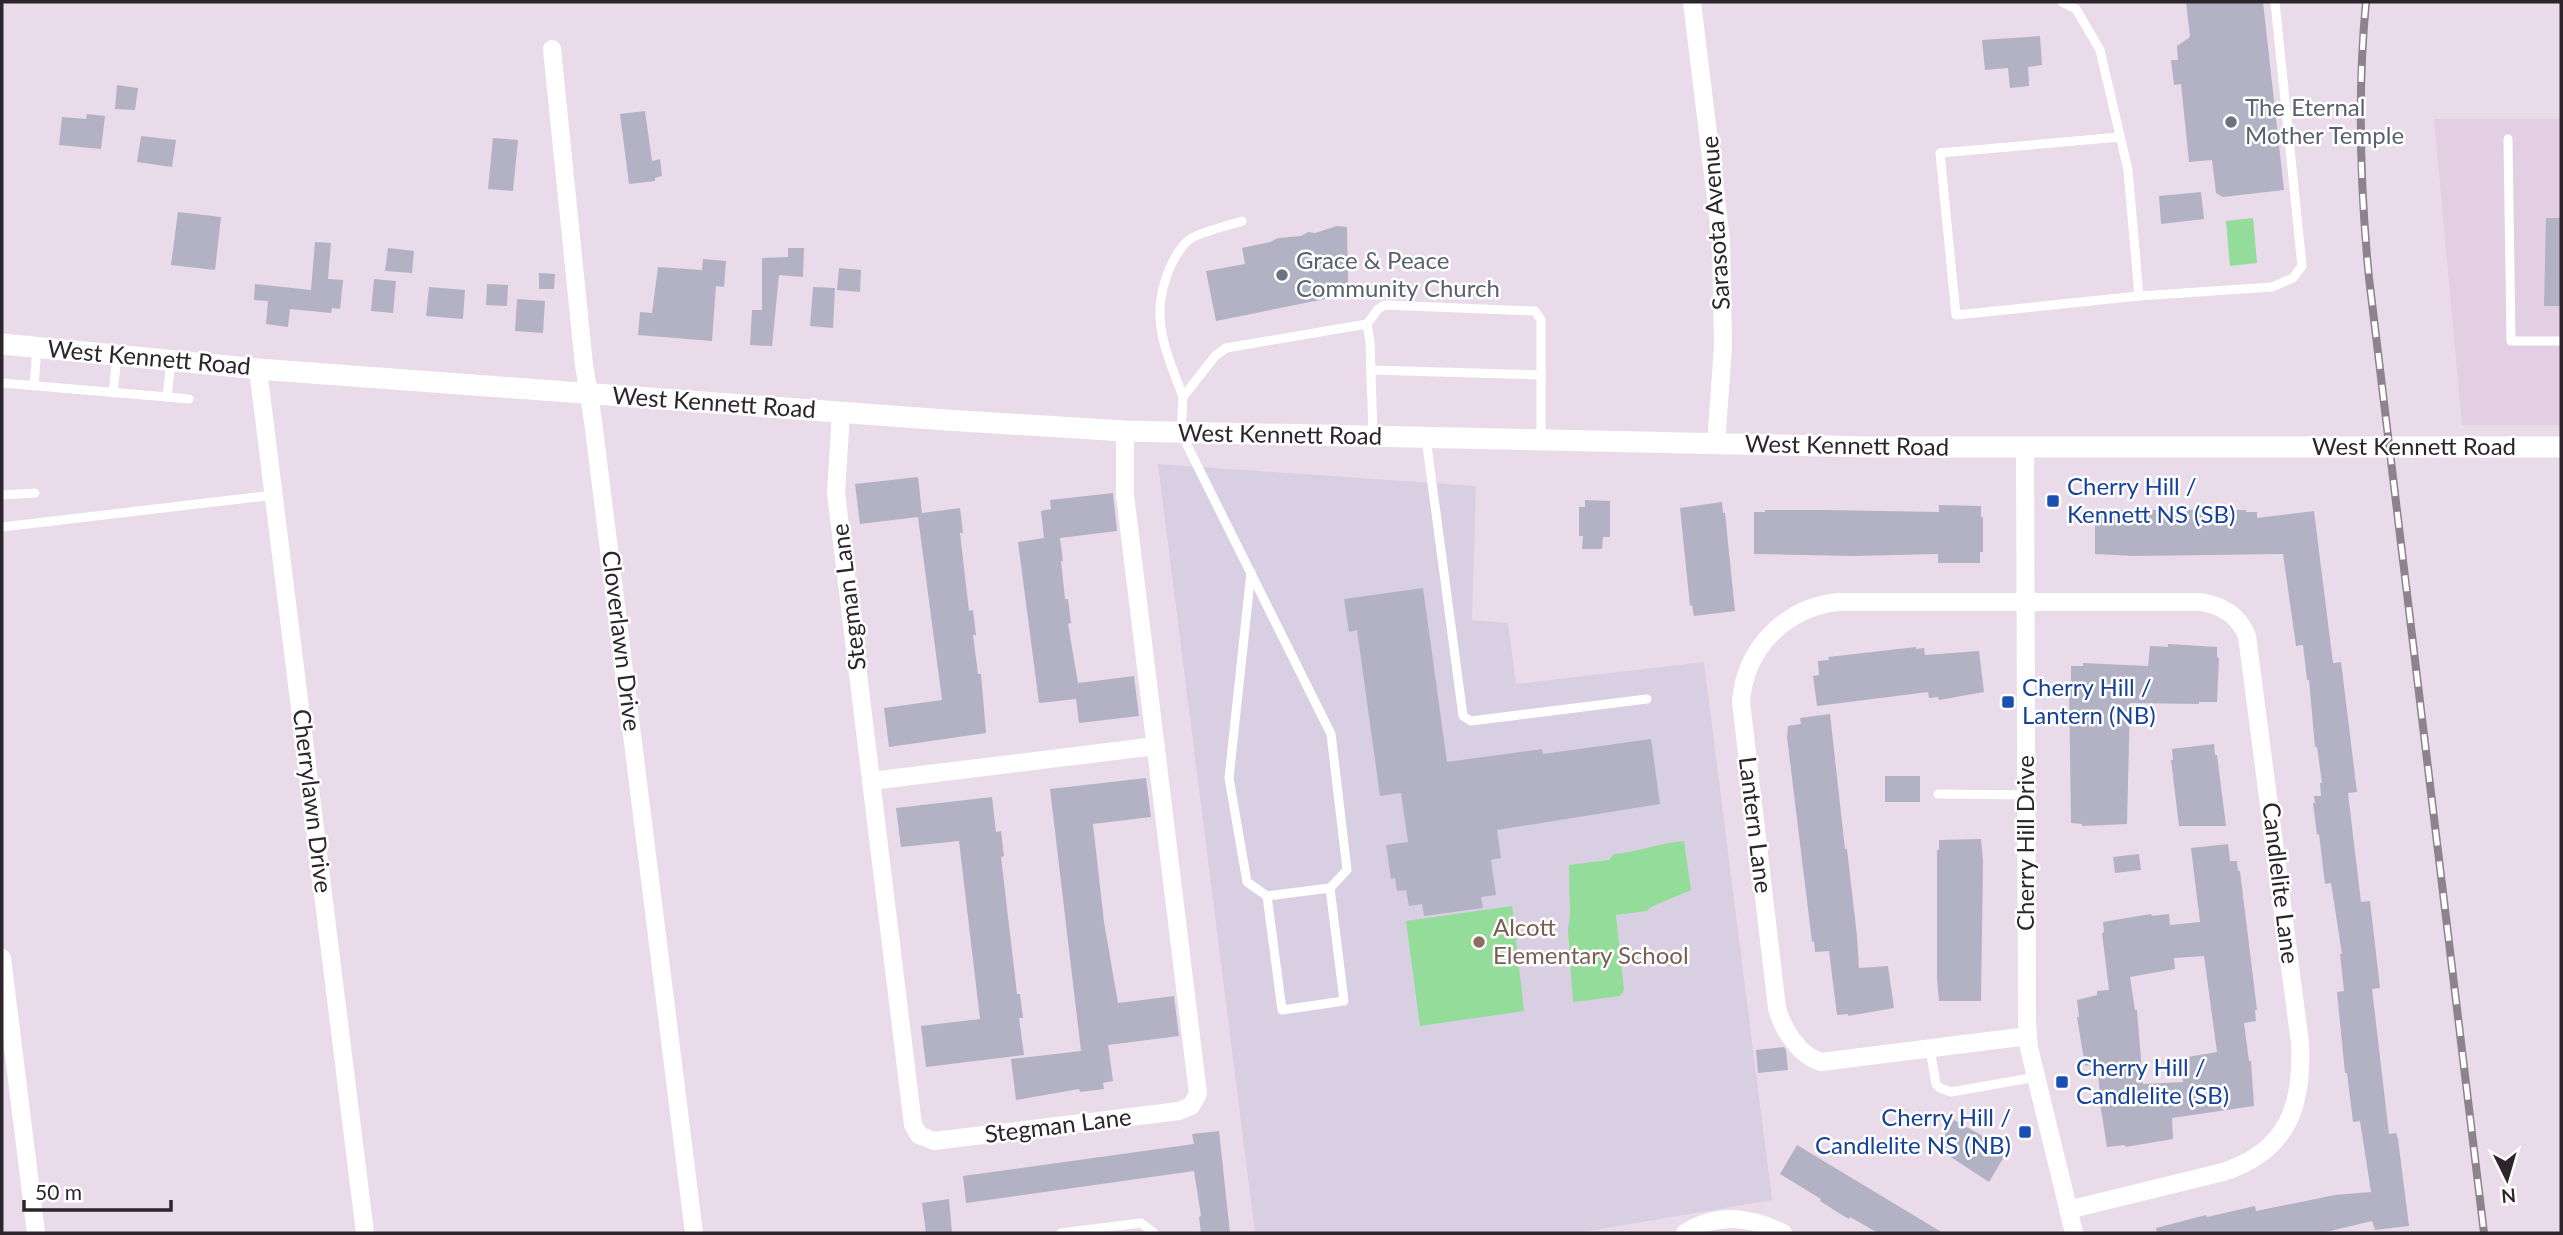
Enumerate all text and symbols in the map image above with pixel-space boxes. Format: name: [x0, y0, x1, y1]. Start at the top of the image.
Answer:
place label: The Eternal Mother Temple: [2245, 92, 2404, 149]
marker: The Eternal Mother Temple: [2223, 114, 2239, 130]
street label: Sarasota Avenue: [1694, 135, 1735, 311]
place label: Grace & Peace Community Church: [1296, 245, 1500, 302]
marker: Grace & Peace Community Church: [1274, 267, 1290, 283]
street label: West Kennett Road: [46, 333, 252, 380]
street label: West Kennett Road: [611, 380, 817, 423]
street label: West Kennett Road: [1178, 417, 1382, 450]
street label: West Kennett Road: [1745, 428, 1949, 461]
street label: West Kennett Road: [2312, 431, 2516, 460]
place label: Cherry Hill / Kennett NS (SB): [2067, 471, 2235, 528]
marker: Cherry Hill / Kennett NS (SB): [2045, 493, 2061, 509]
street label: Stegman Lane: [824, 522, 871, 672]
street label: Cloverlawn Drive: [597, 549, 648, 733]
place label: Cherry Hill / Lantern (NB): [2022, 672, 2156, 729]
marker: Cherry Hill / Lantern (NB): [2000, 694, 2016, 710]
street label: Cherrylawn Drive: [288, 707, 339, 894]
street label: Lantern Lane: [1734, 755, 1779, 895]
street label: Cherry Hill Drive: [2010, 755, 2039, 931]
street label: Candlelite Lane: [2257, 801, 2306, 965]
place label: Alcott Elementary School: [1493, 912, 1689, 969]
marker: Alcott Elementary School: [1471, 934, 1487, 950]
place label: Cherry Hill / Candlelite (SB): [2076, 1052, 2229, 1109]
marker: Cherry Hill / Candlelite (SB): [2054, 1074, 2070, 1090]
street label: Stegman Lane: [983, 1101, 1133, 1148]
place label: Cherry Hill / Candlelite NS (NB): [1815, 1102, 2011, 1159]
marker: Cherry Hill / Candlelite NS (NB): [2017, 1124, 2033, 1140]
north arrow: [2472, 1144, 2542, 1214]
scale bar: [24, 1168, 172, 1212]
text: 50 m: [35, 1179, 82, 1204]
text: N: [2500, 1184, 2517, 1209]

